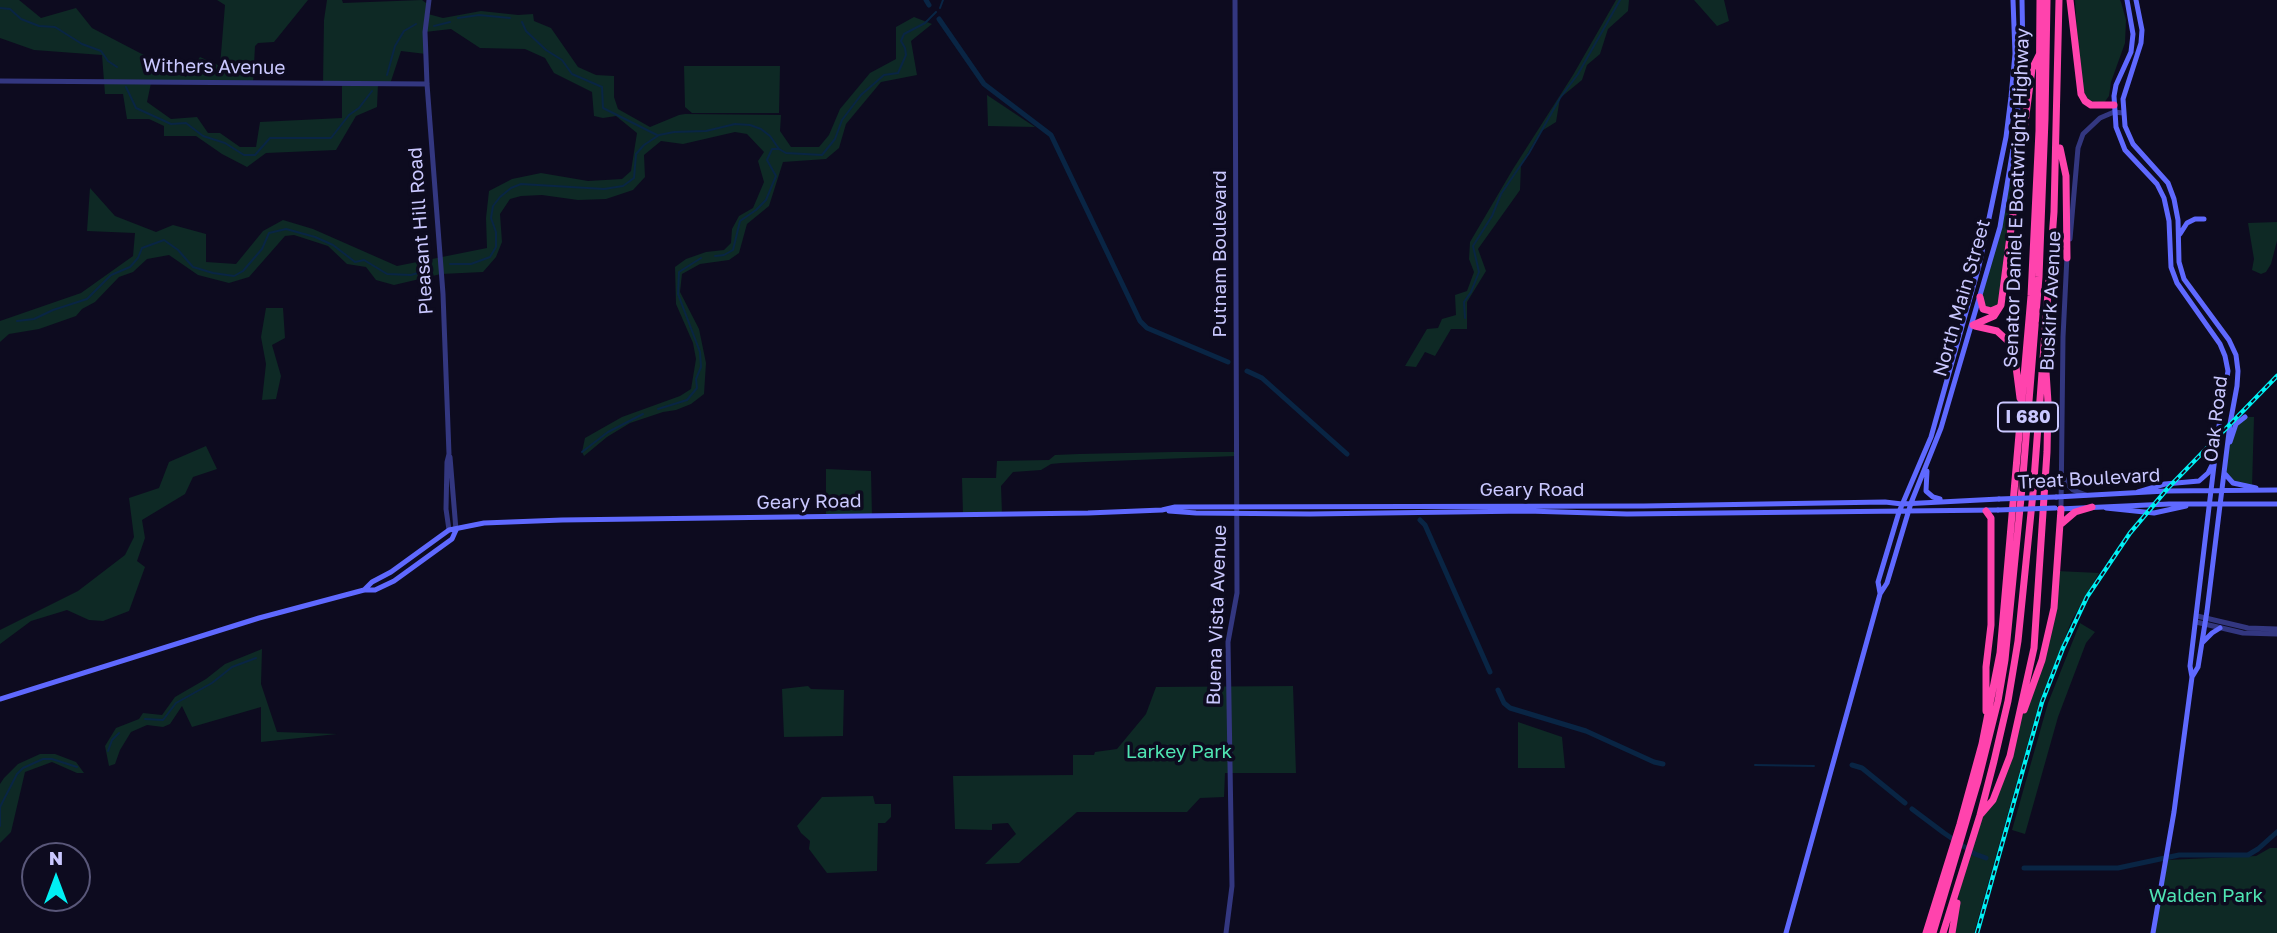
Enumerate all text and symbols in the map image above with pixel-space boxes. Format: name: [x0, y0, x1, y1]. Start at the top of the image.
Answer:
street label: Senator Daniel E Boatwright Highway: [2000, 28, 2034, 368]
street label: Withers Avenue: [142, 54, 286, 80]
street label: Pleasant Hill Road: [404, 147, 438, 315]
street label: Putnam Boulevard: [1209, 170, 1231, 338]
street label: North Main Street: [1929, 217, 1995, 379]
street label: Buskirk Avenue: [2036, 230, 2066, 372]
street label: Oak Road: [2199, 375, 2233, 463]
road number: I 680: [1998, 402, 2058, 432]
street label: Treat Boulevard: [2017, 464, 2161, 494]
street label: Geary Road: [1479, 479, 1585, 501]
street label: Geary Road: [756, 490, 862, 514]
street label: Buena Vista Avenue: [1202, 524, 1232, 706]
park label: Larkey Park: [1126, 741, 1232, 763]
north arrow: [21, 842, 91, 912]
text: N: [49, 846, 63, 869]
park label: Walden Park: [2149, 885, 2263, 907]

